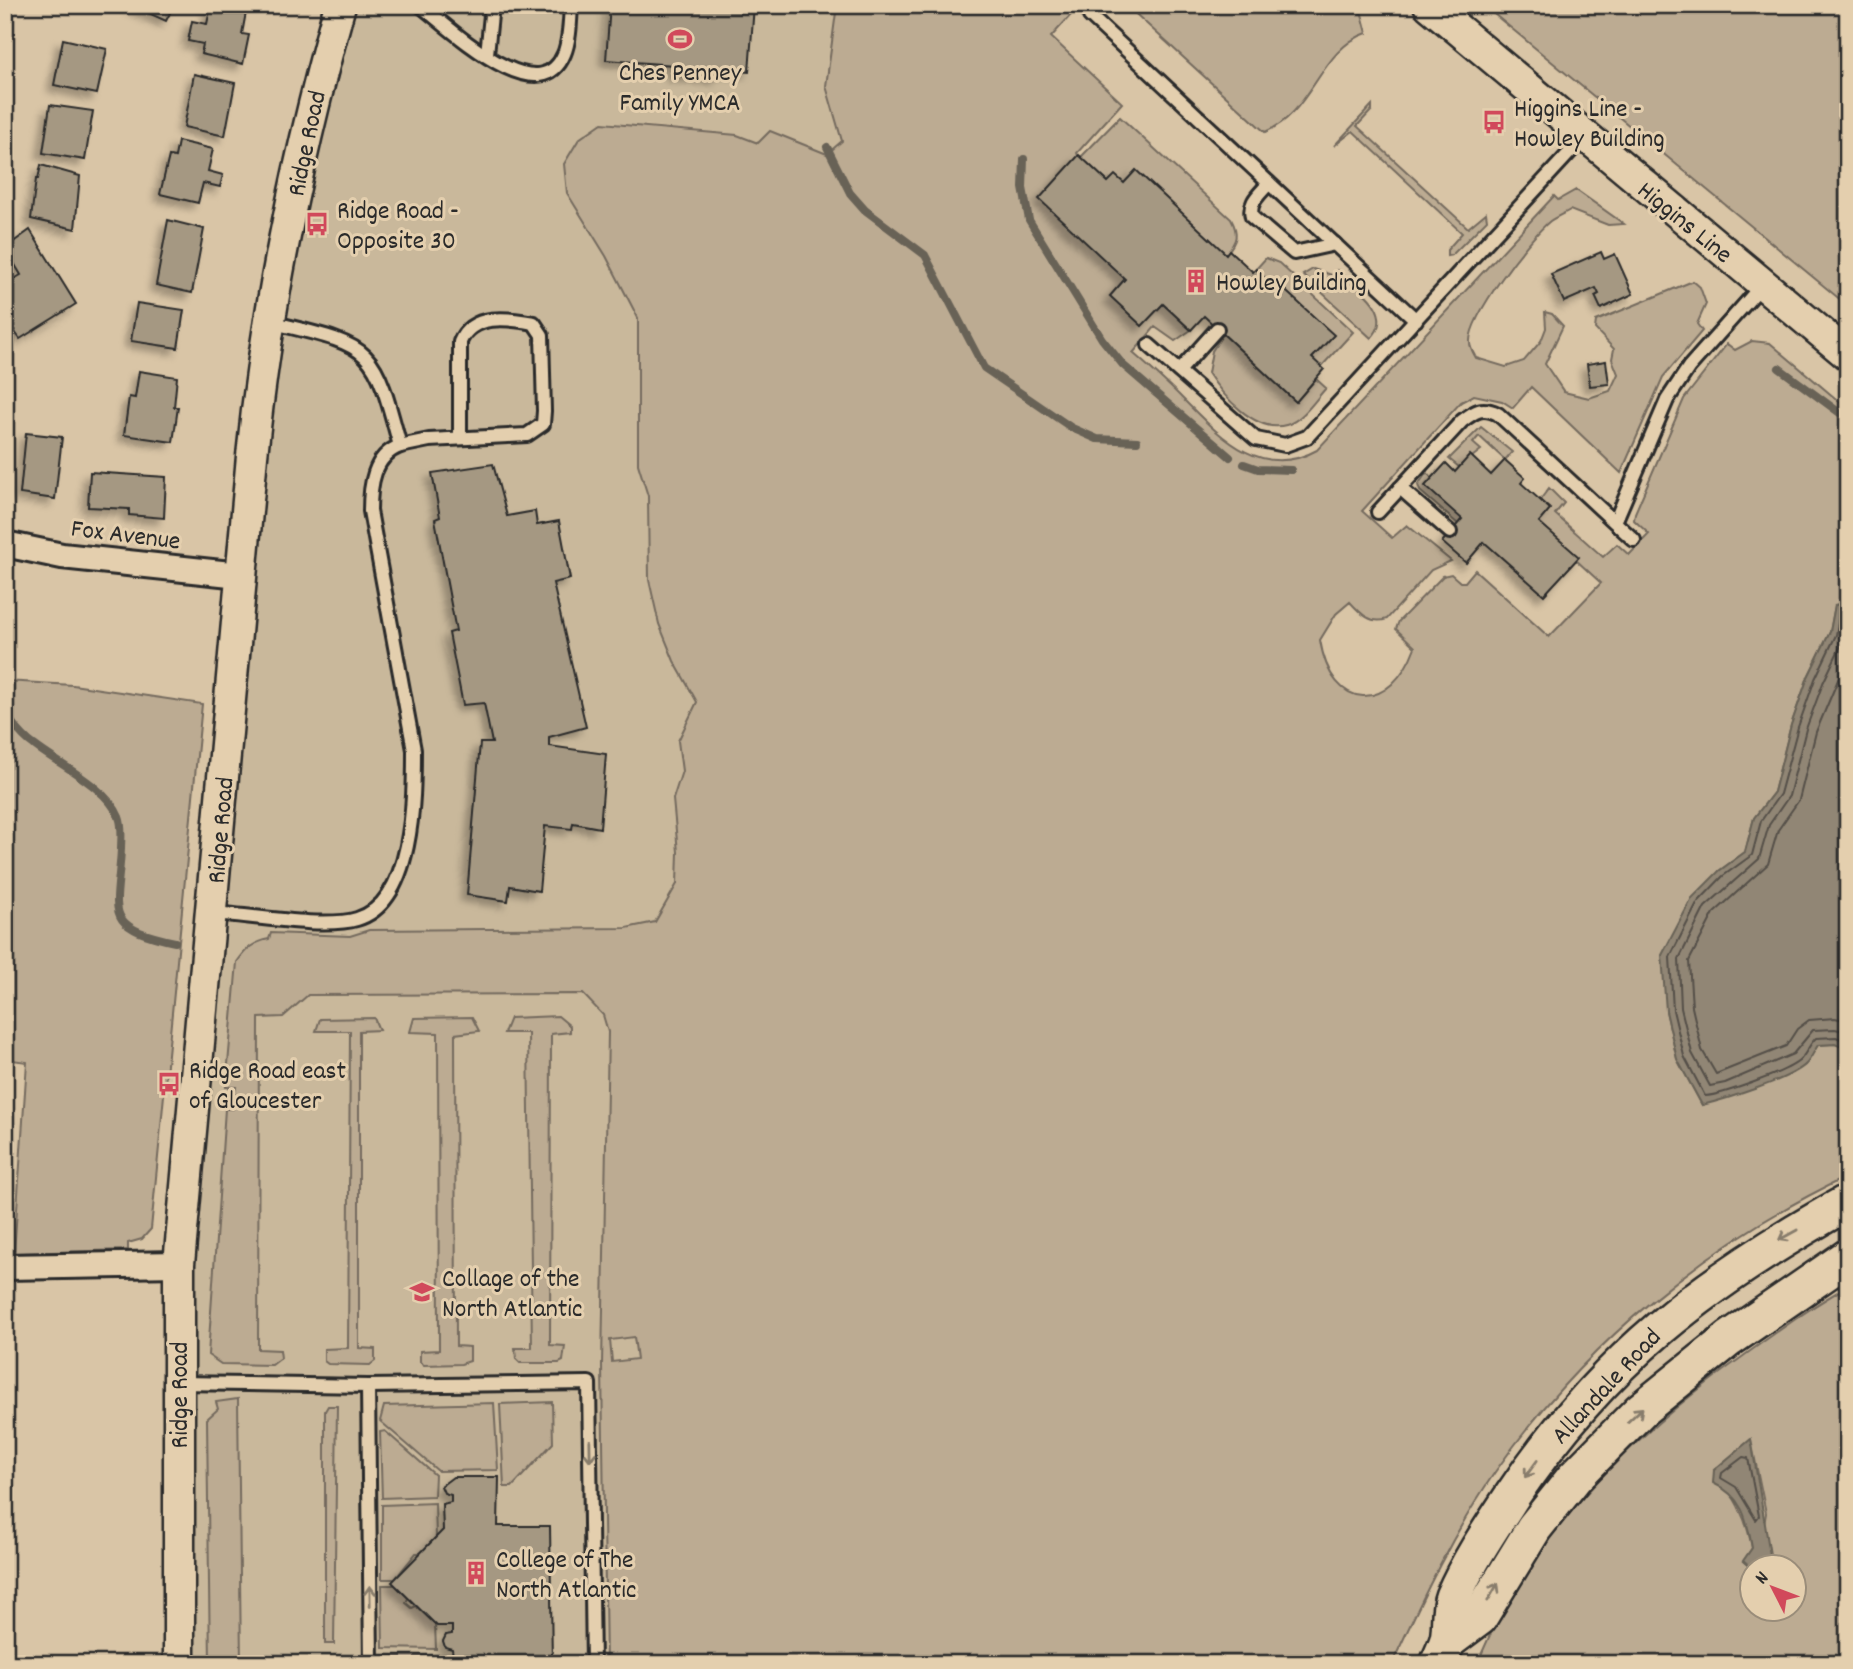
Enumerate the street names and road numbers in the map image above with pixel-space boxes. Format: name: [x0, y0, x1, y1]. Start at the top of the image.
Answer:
street label: Ridge Road: [279, 88, 338, 200]
street label: Higgins Line: [1628, 174, 1739, 274]
street label: Fox Avenue: [69, 511, 182, 562]
street label: Ridge Road: [199, 775, 246, 885]
street label: Allandale Road: [1544, 1321, 1671, 1454]
street label: Ridge Road: [163, 1341, 200, 1449]

